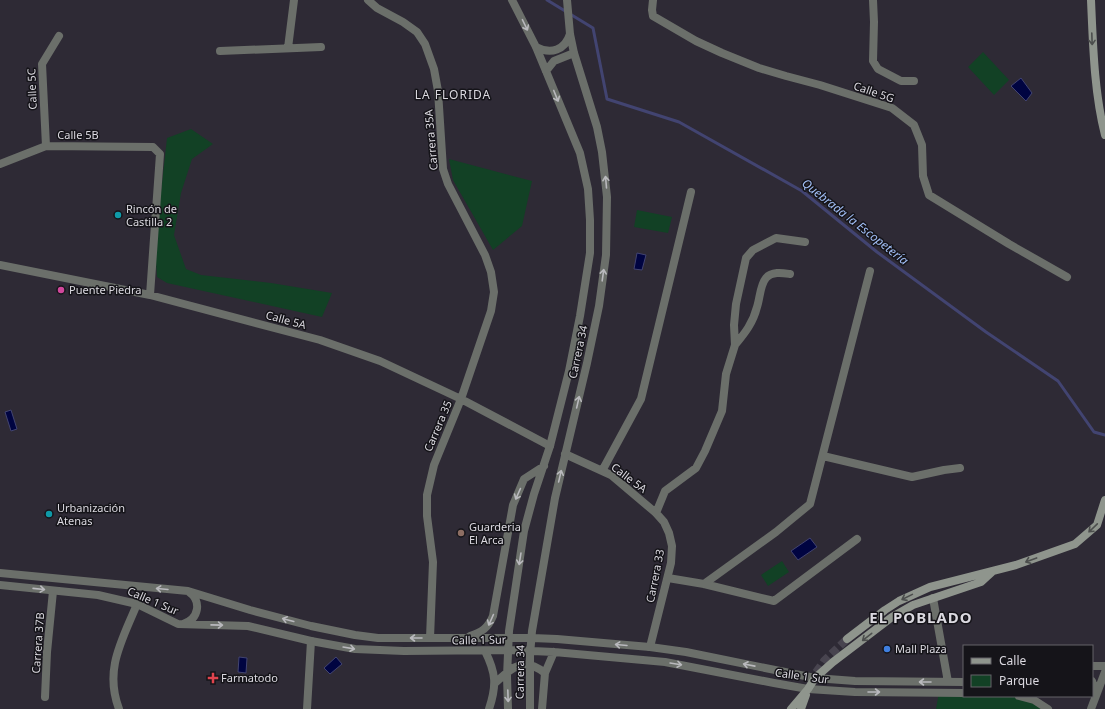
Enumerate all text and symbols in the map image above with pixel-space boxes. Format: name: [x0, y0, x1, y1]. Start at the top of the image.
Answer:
one-way arrow: [522, 19, 529, 31]
one-way arrow: [1088, 32, 1096, 45]
street label: Calle 5C: [23, 68, 40, 110]
street label: Calle 5G: [852, 78, 897, 105]
district label: LA FLORIDA: [415, 86, 491, 103]
one-way arrow: [553, 90, 561, 102]
street label: Carrera 35A: [420, 108, 441, 171]
street label: Calle 5B: [57, 127, 99, 142]
water label: Quebrada la Escopetería: [798, 175, 912, 269]
one-way arrow: [602, 176, 610, 189]
place label: Rincón de Castilla 2: [126, 201, 177, 229]
marker: Rincón de Castilla 2: [113, 210, 123, 220]
one-way arrow: [599, 268, 607, 281]
place label: Puente Piedra: [69, 282, 141, 297]
marker: Puente Piedra: [56, 285, 66, 295]
street label: Calle 5A: [264, 307, 309, 332]
street label: Carrera 34: [565, 323, 591, 380]
one-way arrow: [575, 396, 583, 409]
street label: Carrera 35: [420, 398, 455, 454]
street label: Calle 5A: [608, 459, 651, 497]
one-way arrow: [557, 470, 564, 483]
one-way arrow: [514, 487, 521, 499]
place label: Urbanización Atenas: [57, 500, 125, 528]
marker: Urbanización Atenas: [44, 509, 54, 519]
place label: Guarderia El Arca: [469, 519, 521, 547]
one-way arrow: [1088, 523, 1098, 533]
marker: Guarderia El Arca: [456, 528, 466, 538]
street label: Carrera 33: [642, 548, 667, 604]
one-way arrow: [516, 552, 524, 565]
one-way arrow: [1026, 556, 1038, 564]
street label: Calle 1 Sur: [125, 583, 182, 618]
one-way arrow: [32, 585, 45, 593]
one-way arrow: [156, 585, 169, 592]
one-way arrow: [901, 594, 913, 601]
district label: EL POBLADO: [869, 607, 973, 627]
street label: Carrera 37B: [28, 612, 47, 674]
one-way arrow: [487, 614, 494, 626]
one-way arrow: [281, 616, 294, 623]
one-way arrow: [210, 621, 223, 629]
street label: Calle 1 Sur: [452, 632, 507, 647]
one-way arrow: [861, 632, 872, 641]
one-way arrow: [410, 634, 423, 642]
one-way arrow: [615, 641, 628, 648]
place label: Mall Plaza: [895, 641, 947, 656]
one-way arrow: [343, 644, 356, 652]
street label: Carrera 34: [512, 644, 527, 699]
marker: Mall Plaza: [882, 644, 892, 654]
legend: [963, 645, 1093, 697]
text: Calle: [999, 652, 1027, 669]
one-way arrow: [669, 660, 682, 668]
one-way arrow: [743, 661, 756, 669]
street label: Calle 1 Sur: [774, 664, 830, 687]
place label: Farmatodo: [221, 670, 278, 685]
text: Parque: [999, 672, 1040, 689]
marker: Farmatodo: [208, 673, 218, 683]
one-way arrow: [919, 678, 932, 686]
one-way arrow: [867, 688, 880, 696]
one-way arrow: [504, 689, 512, 702]

